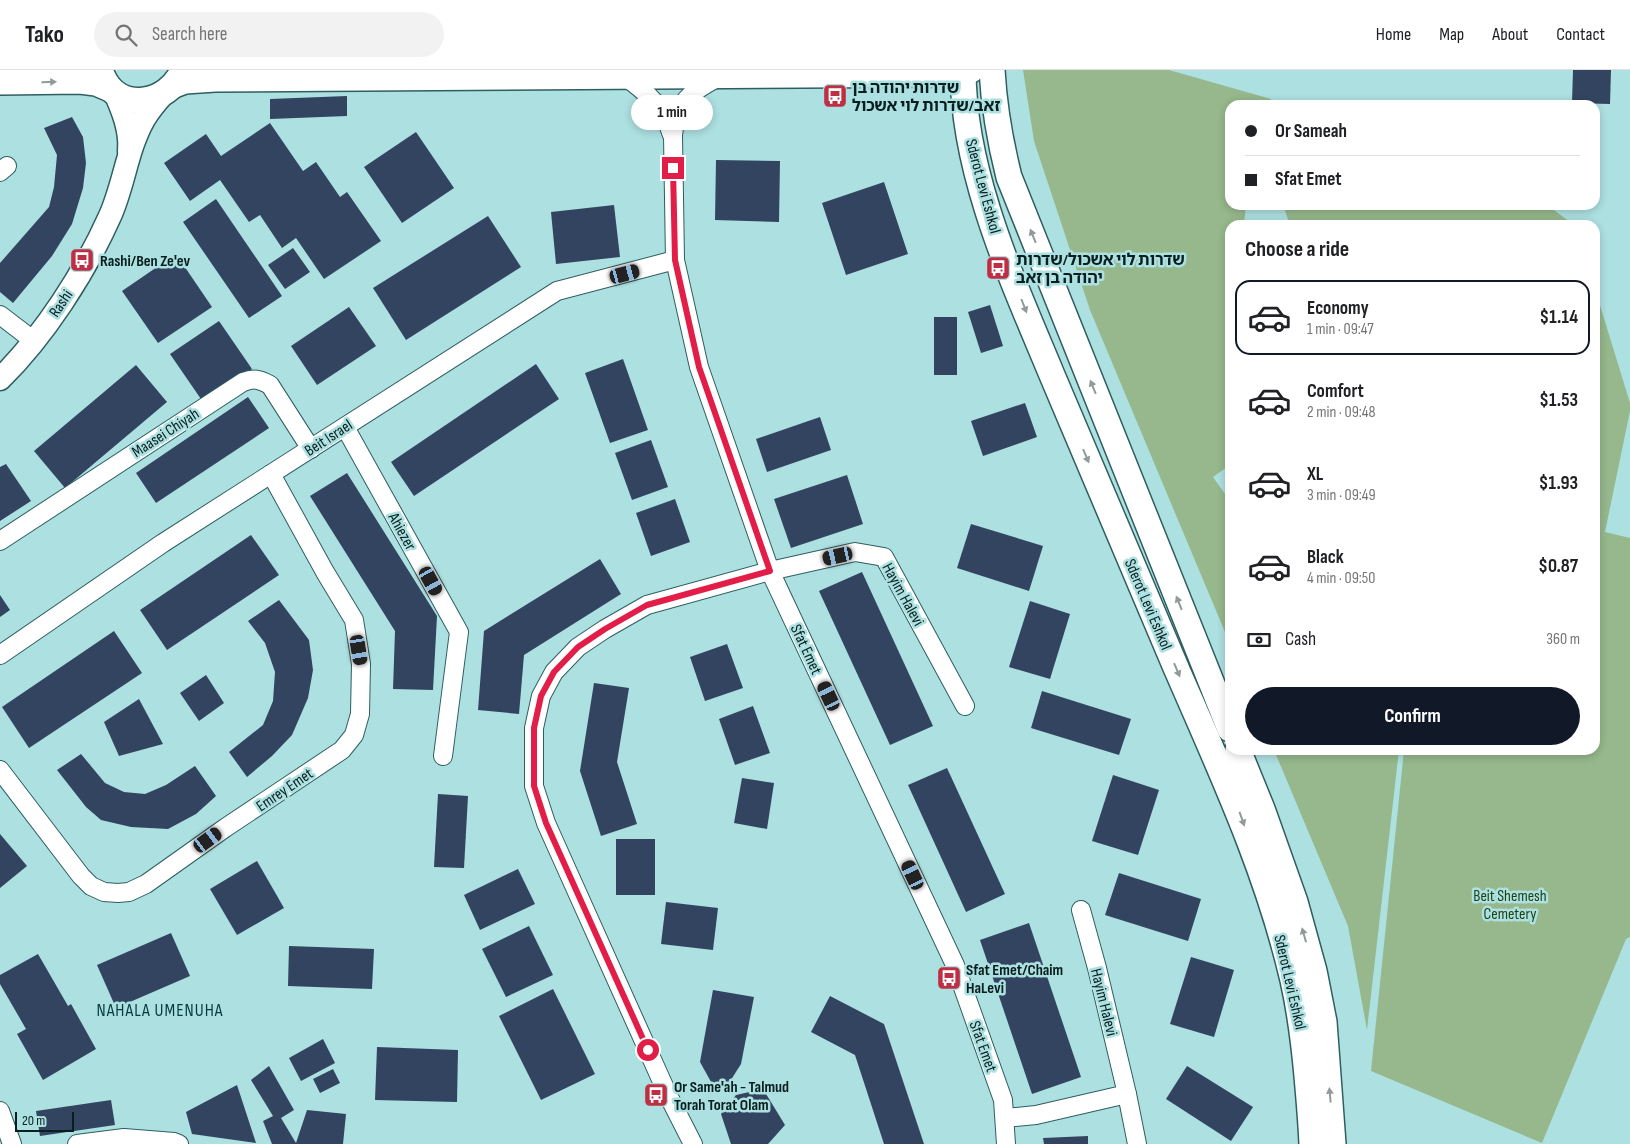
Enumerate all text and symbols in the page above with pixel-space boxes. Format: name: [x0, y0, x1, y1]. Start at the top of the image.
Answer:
search box: [94, 12, 444, 57]
text: Tako: [25, 20, 64, 49]
icon: search: [112, 21, 140, 49]
text: Search here: [152, 23, 228, 46]
text: Home: [1376, 24, 1411, 45]
text: Map: [1439, 24, 1464, 45]
text: About: [1492, 24, 1528, 45]
text: Contact: [1556, 24, 1605, 45]
one-way arrow: [41, 78, 57, 86]
place label: שדרות יהודה בן זאב/שדרות לוי אשכול: [852, 79, 1000, 116]
bus stop icon: שדרות יהודה בן זאב/שדרות לוי אשכול: [822, 83, 848, 109]
callout: 1 min: [632, 96, 714, 131]
text: 1 min: [657, 103, 687, 122]
text: Or Sameah: [1275, 120, 1347, 143]
street label: Sderot Levi Eshkol: [961, 137, 1004, 236]
route end: [662, 157, 684, 179]
text: Sfat Emet: [1275, 168, 1342, 191]
one-way arrow: [1028, 229, 1036, 243]
text: Choose a ride: [1245, 236, 1349, 263]
bus stop icon: Rashi/Ben Ze'ev: [69, 247, 95, 273]
place label: שדרות לוי אשכול/שדרות יהודה בן זאב: [1016, 251, 1185, 288]
place label: Rashi/Ben Ze'ev: [100, 252, 190, 271]
bus stop icon: שדרות לוי אשכול/שדרות יהודה בן זאב: [985, 255, 1011, 281]
car: [608, 263, 641, 285]
street label: Rashi: [45, 287, 77, 321]
icon: car: [1247, 295, 1292, 340]
text: Economy: [1307, 297, 1369, 320]
one-way arrow: [1020, 299, 1028, 314]
text: $1.14: [1539, 306, 1578, 329]
text: 1 min · 09:47: [1307, 320, 1374, 339]
icon: car: [1247, 378, 1292, 423]
one-way arrow: [1089, 379, 1097, 394]
text: Comfort: [1307, 380, 1364, 403]
text: $1.53: [1539, 389, 1578, 412]
text: 2 min · 09:48: [1307, 403, 1376, 422]
street label: Maasei Chiyah: [129, 405, 203, 462]
street label: Beit Israel: [301, 416, 356, 461]
one-way arrow: [1082, 449, 1090, 463]
icon: car: [1247, 461, 1292, 506]
text: XL: [1307, 463, 1323, 486]
text: $1.93: [1539, 472, 1578, 495]
text: 3 min · 09:49: [1307, 486, 1376, 505]
street label: Ahiezer: [383, 509, 420, 554]
icon: car: [1247, 544, 1292, 589]
car: [821, 545, 854, 567]
text: Black: [1307, 546, 1344, 569]
text: $0.87: [1538, 555, 1578, 578]
street label: Sderot Levi Eshkol: [1120, 556, 1175, 653]
street label: Hayim Halevi: [878, 560, 928, 629]
car: [417, 564, 444, 598]
text: 4 min · 09:50: [1307, 569, 1375, 588]
one-way arrow: [1175, 596, 1183, 610]
street label: Sfat Emet: [786, 622, 826, 678]
icon: cash: [1245, 626, 1273, 654]
text: Cash: [1285, 628, 1316, 651]
text: 360 m: [1546, 630, 1580, 649]
car: [349, 634, 368, 666]
one-way arrow: [1174, 663, 1182, 677]
car: [815, 679, 842, 713]
button: Confirm: [1245, 687, 1580, 745]
street label: Emrey Emet: [253, 764, 317, 816]
one-way arrow: [1238, 812, 1246, 827]
car: [191, 825, 224, 855]
car: [899, 858, 926, 892]
park label: Beit Shemesh Cemetery: [1473, 887, 1547, 924]
one-way arrow: [1300, 928, 1308, 943]
street label: Sderot Levi Eshkol: [1269, 933, 1310, 1032]
place label: Sfat Emet/Chaim HaLevi: [966, 961, 1063, 998]
bus stop icon: Sfat Emet/Chaim HaLevi: [936, 965, 962, 991]
street label: Hayim Halevi: [1086, 967, 1121, 1038]
district label: NAHALA UMENUHA: [96, 1000, 224, 1021]
street label: Sfat Emet: [965, 1018, 1001, 1075]
route start: [637, 1039, 659, 1061]
place label: Or Same'ah - Talmud Torah Torat Olam: [674, 1078, 789, 1115]
bus stop icon: Or Same'ah - Talmud Torah Torat Olam: [643, 1082, 669, 1108]
one-way arrow: [1326, 1087, 1334, 1103]
scale bar: [15, 1109, 74, 1132]
text: 20 m: [22, 1112, 45, 1129]

